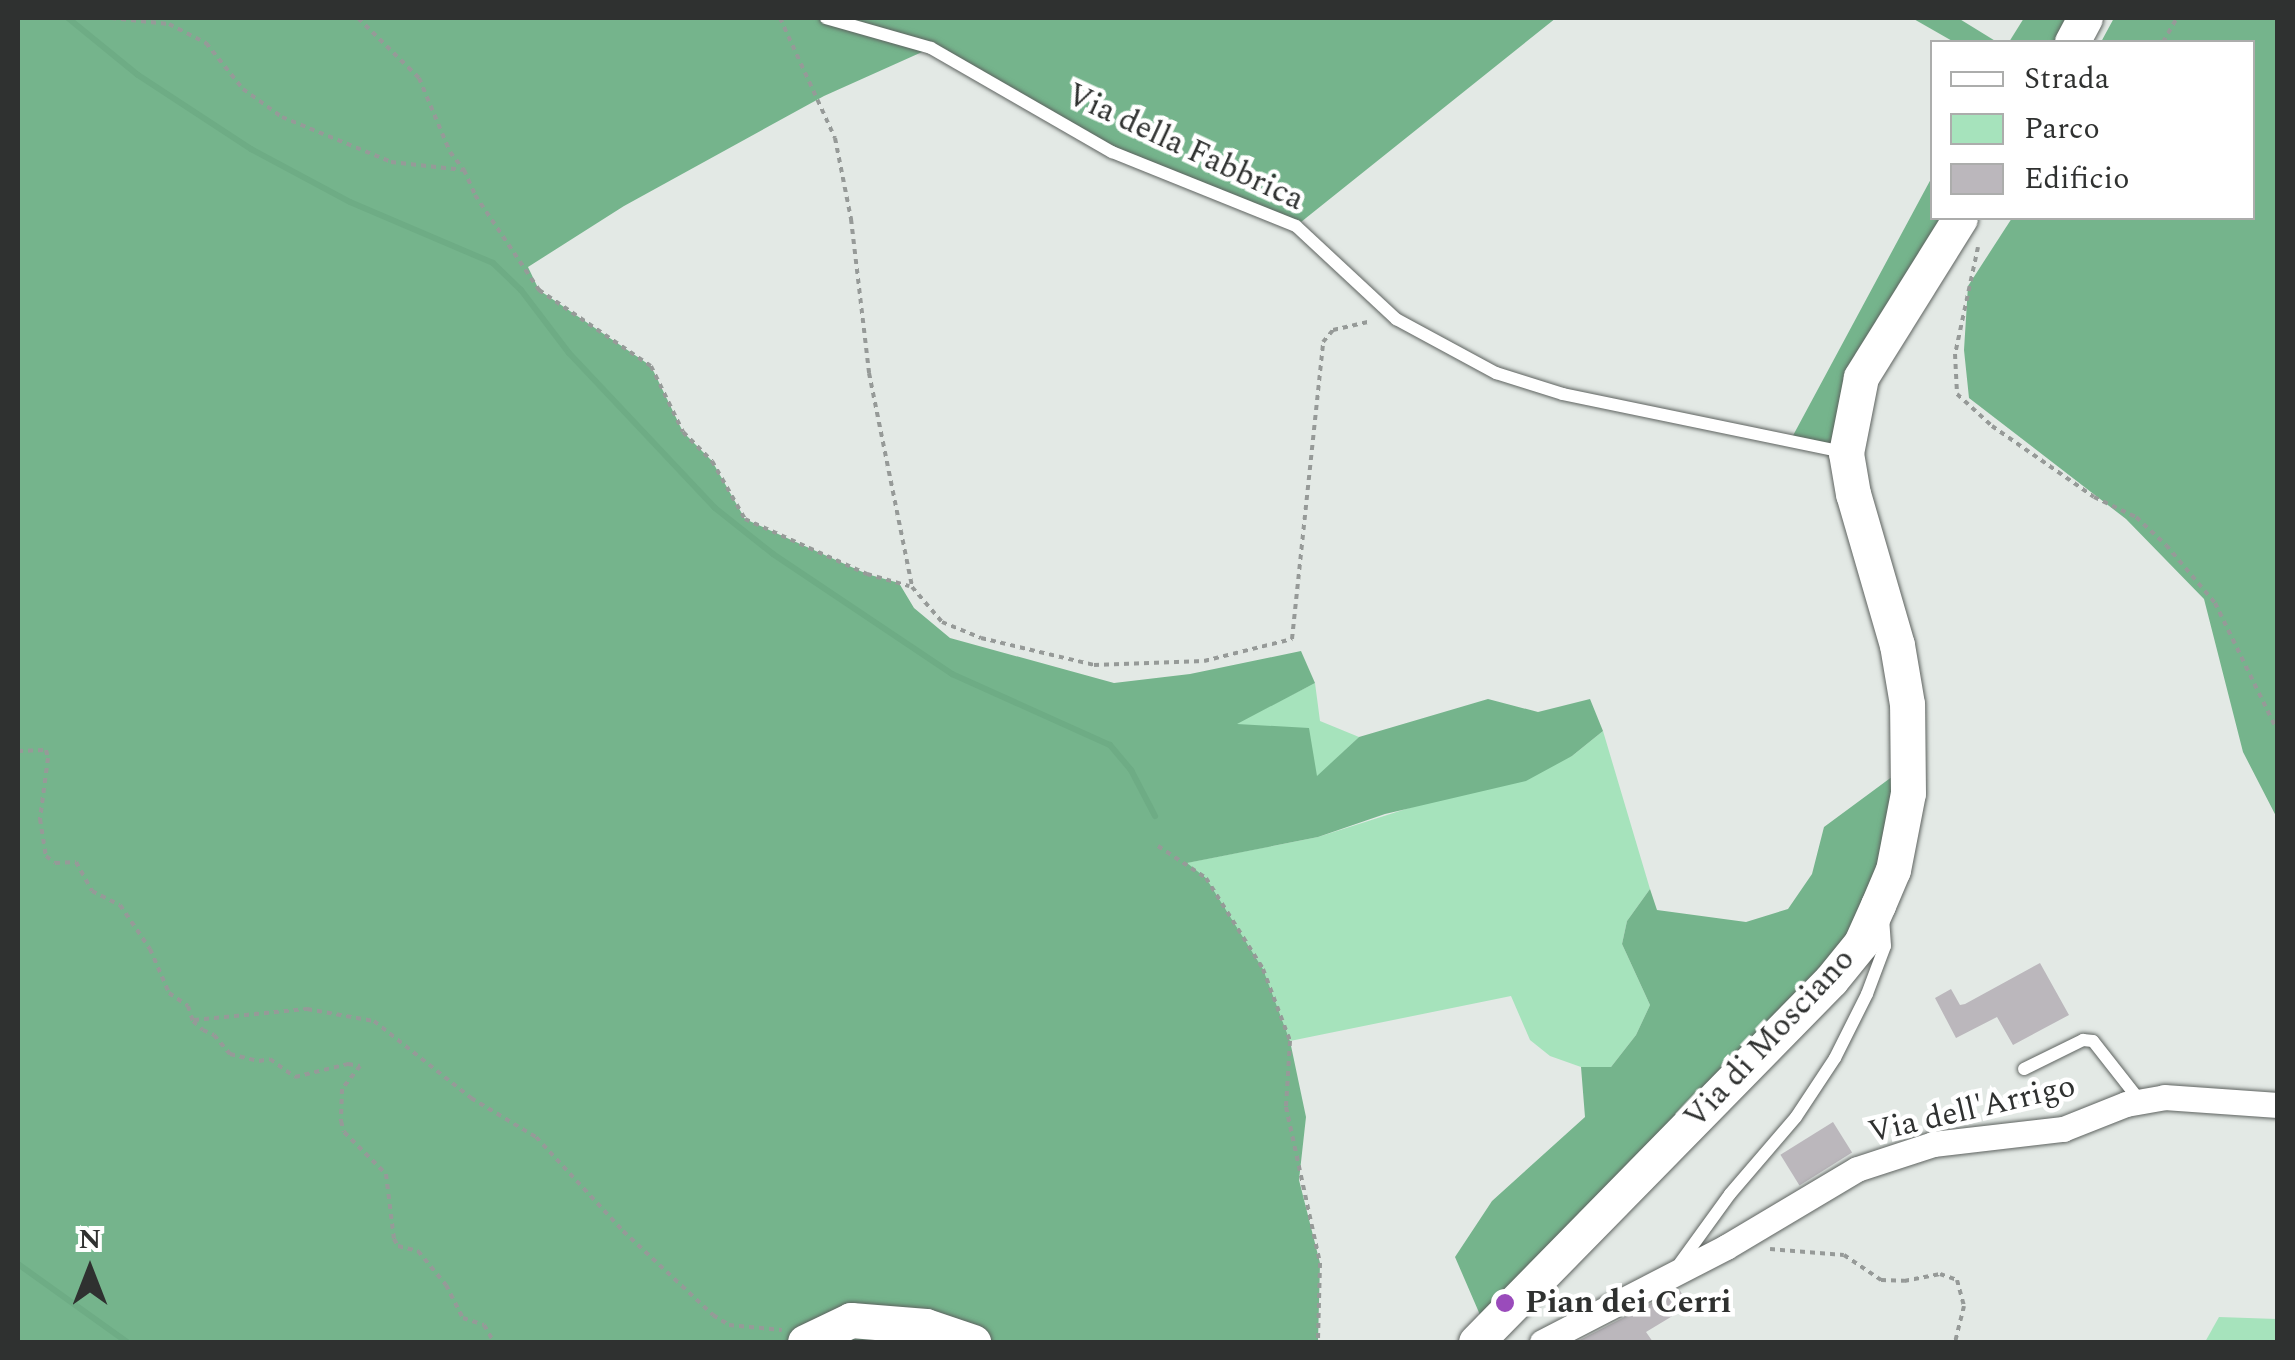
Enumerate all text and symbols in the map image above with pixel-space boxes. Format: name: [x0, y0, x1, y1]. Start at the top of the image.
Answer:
legend: [1930, 40, 2255, 220]
text: Strada: [2024, 56, 2109, 102]
street label: Via della Fabbrica: [1060, 76, 1310, 220]
text: Parco: [2024, 106, 2100, 152]
text: Edificio: [2024, 156, 2129, 202]
street label: Via di Mosciano: [1677, 941, 1863, 1137]
street label: Via dell'Arrigo: [1865, 1068, 2079, 1152]
text: N: [79, 1218, 101, 1261]
north arrow: [40, 1220, 140, 1320]
place label: Pian dei Cerri: [1525, 1284, 1731, 1322]
marker: Pian dei Cerri: [1494, 1292, 1516, 1314]

